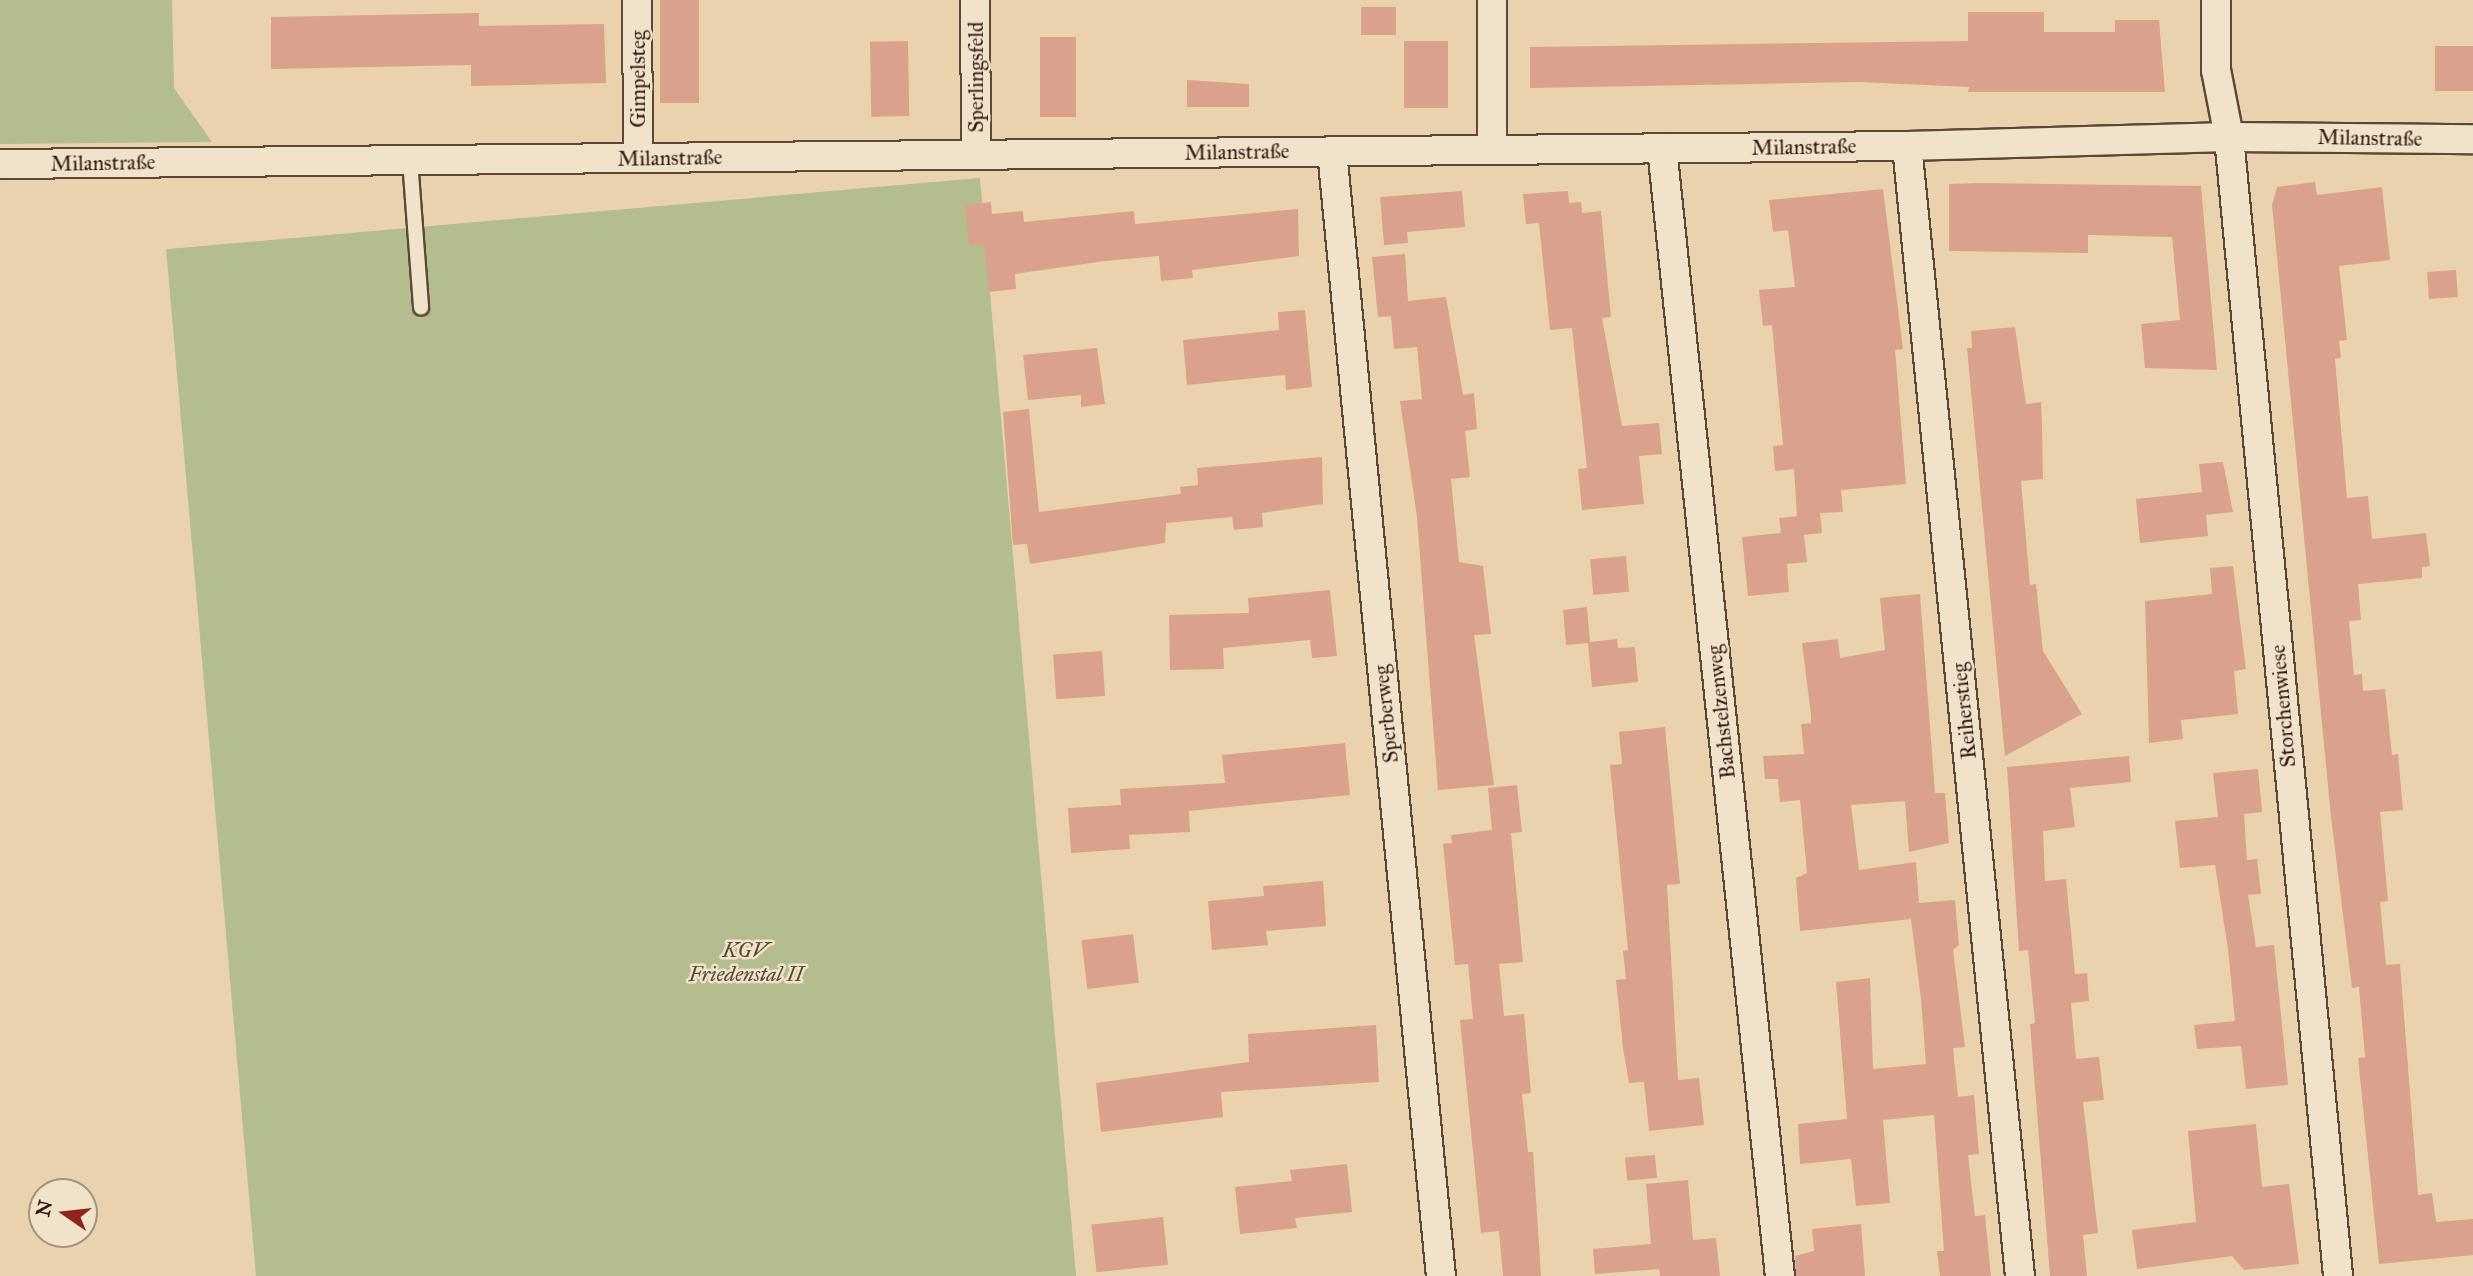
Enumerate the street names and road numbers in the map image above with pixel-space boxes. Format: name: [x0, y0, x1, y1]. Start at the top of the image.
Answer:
street label: Sperlingsfeld: [963, 21, 989, 133]
street label: Gimpelsteg: [625, 30, 651, 128]
street label: Milanstraße: [2317, 124, 2423, 152]
street label: Milanstraße: [1751, 133, 1857, 161]
street label: Milanstraße: [1184, 138, 1290, 166]
street label: Milanstraße: [617, 144, 723, 172]
street label: Milanstraße: [50, 149, 156, 177]
street label: Bachstelzenweg: [1701, 644, 1741, 780]
street label: Storchenwiese: [2265, 644, 2301, 768]
street label: Reiherstieg: [1946, 662, 1982, 760]
street label: Sperberweg: [1368, 664, 1404, 764]

